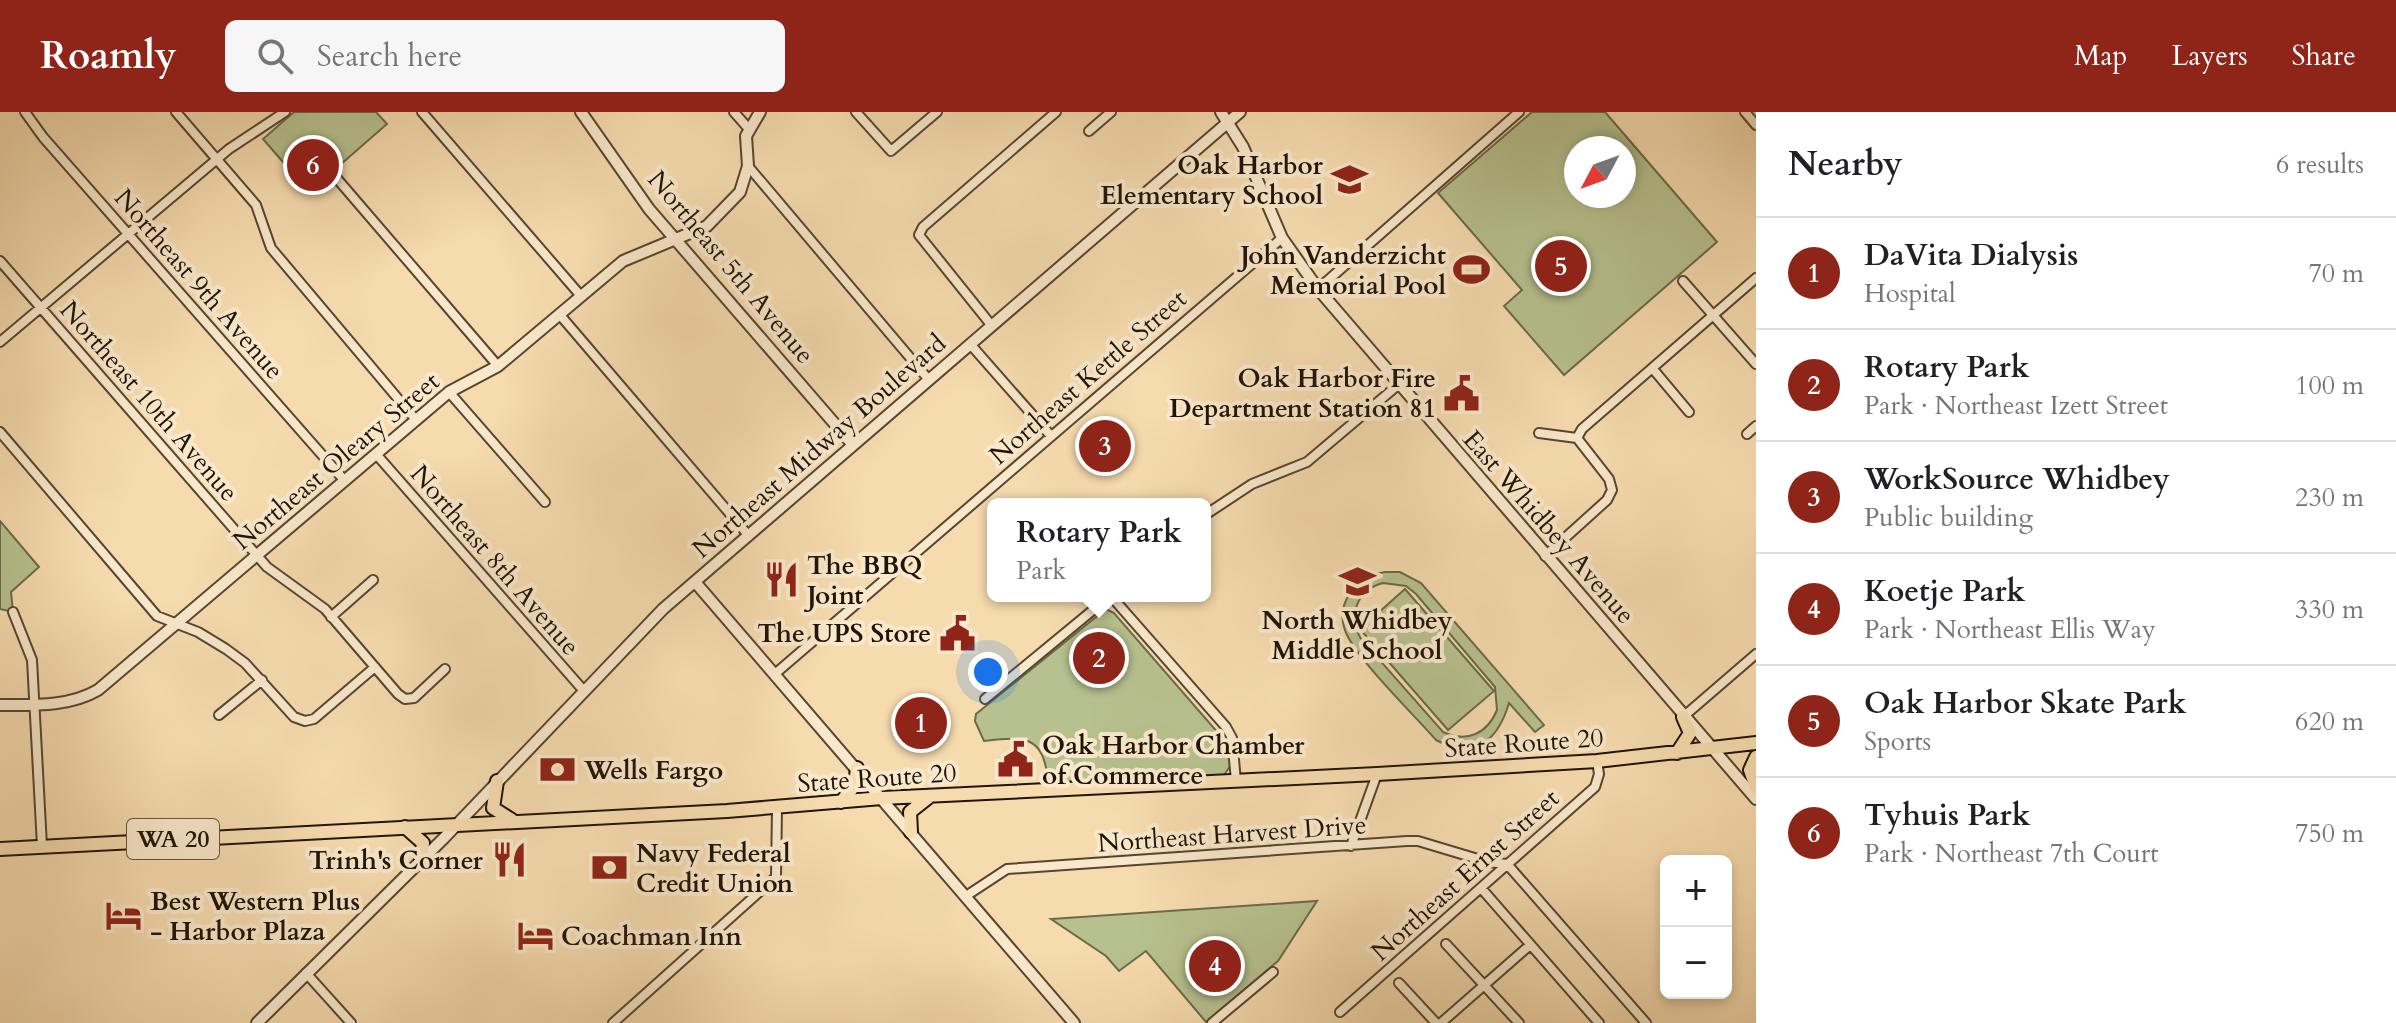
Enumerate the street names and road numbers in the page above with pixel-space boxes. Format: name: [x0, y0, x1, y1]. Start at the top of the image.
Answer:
street label: Northeast 5th Avenue: [640, 163, 822, 371]
street label: Northeast 9th Avenue: [106, 181, 292, 387]
street label: Northeast Kettle Street: [982, 282, 1194, 472]
street label: Northeast 10th Avenue: [52, 293, 246, 509]
street label: Northeast Midway Boulevard: [685, 326, 954, 566]
street label: Northeast Oleary Street: [225, 364, 447, 558]
street label: East Whidbey Avenue: [1455, 423, 1643, 631]
street label: Northeast 8th Avenue: [402, 457, 588, 663]
street label: State Route 20: [1443, 720, 1605, 766]
street label: State Route 20: [796, 755, 958, 801]
street label: Northeast Ernst Street: [1363, 781, 1567, 969]
street label: Northeast Harvest Drive: [1096, 807, 1368, 861]
road number: WA 20: [127, 819, 219, 859]

